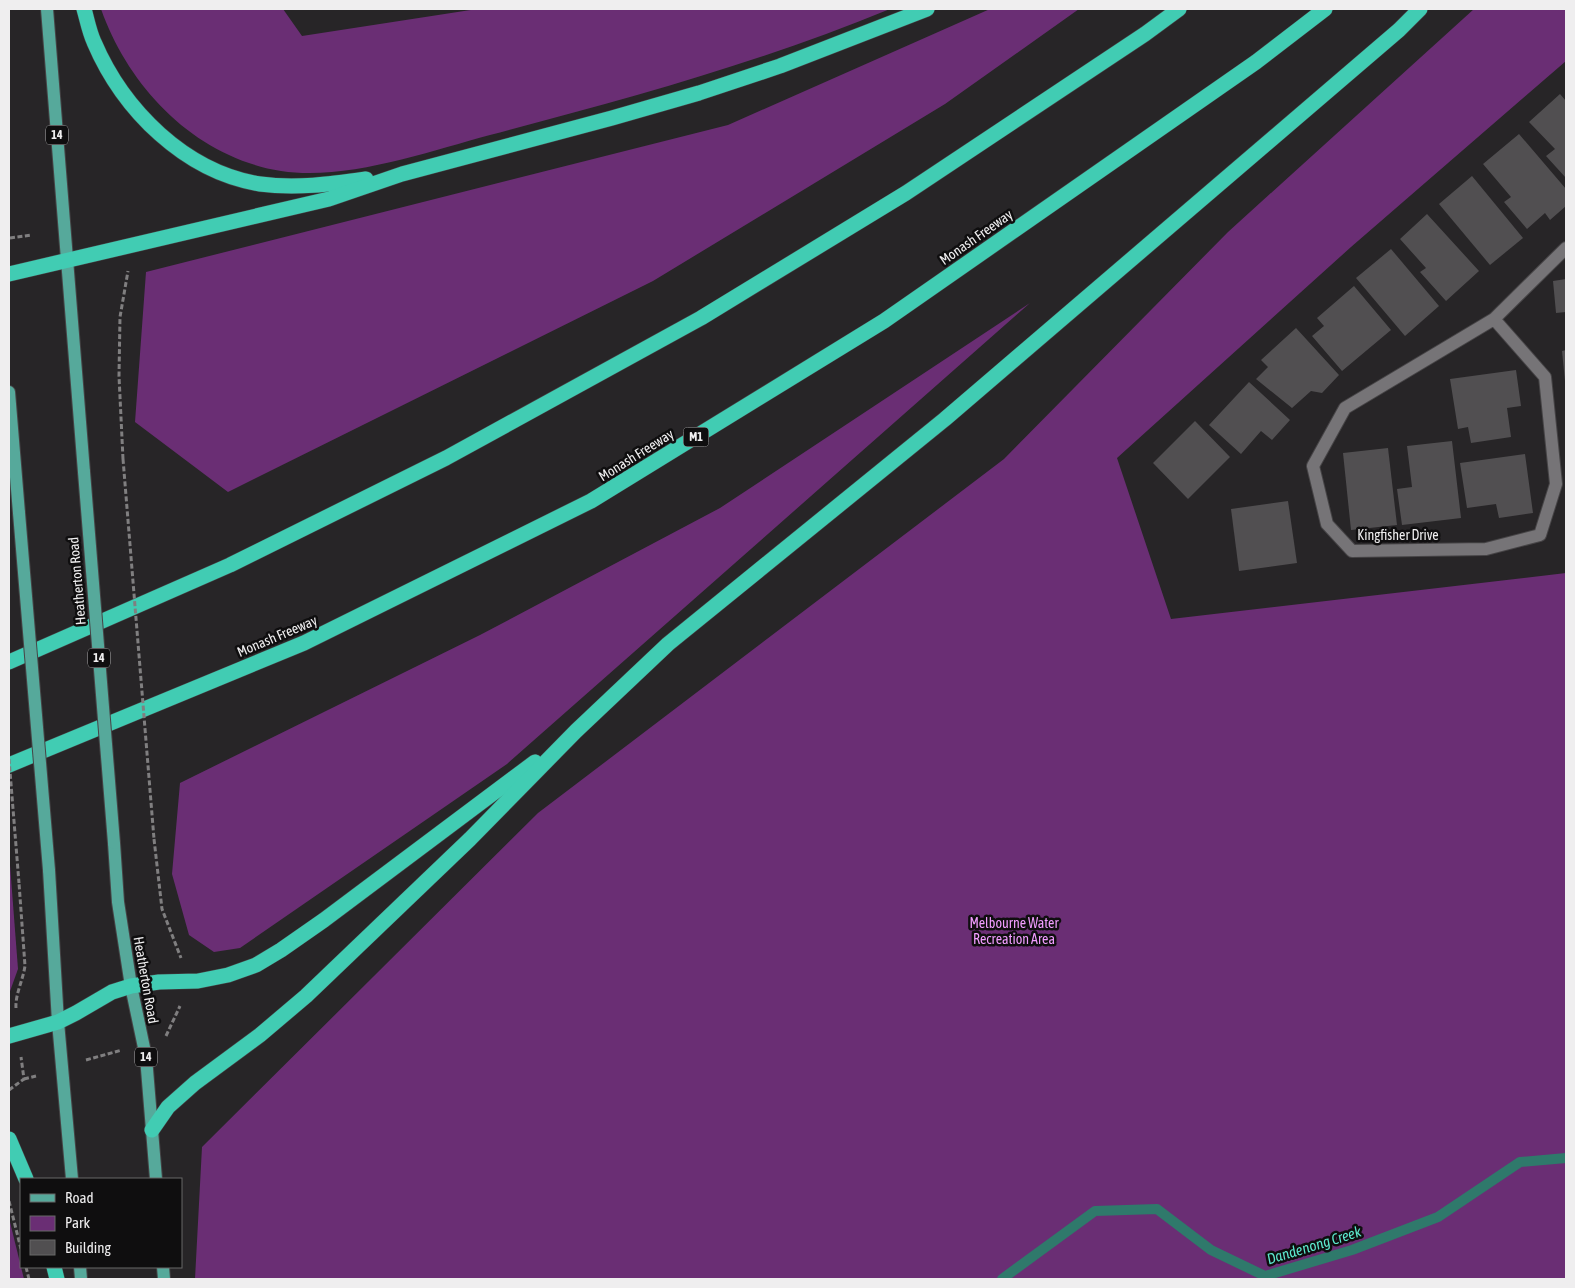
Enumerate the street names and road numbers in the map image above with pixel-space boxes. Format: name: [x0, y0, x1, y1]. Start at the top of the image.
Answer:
road number: 14: [46, 126, 68, 144]
street label: Monash Freeway: [936, 206, 1016, 268]
street label: Monash Freeway: [596, 425, 677, 484]
road number: M1: [684, 428, 708, 447]
street label: Kingfisher Drive: [1357, 527, 1439, 543]
street label: Heatherton Road: [65, 536, 89, 626]
street label: Monash Freeway: [235, 612, 320, 660]
road number: 14: [88, 648, 110, 668]
street label: Heatherton Road: [130, 935, 162, 1025]
road number: 14: [135, 1048, 157, 1066]

